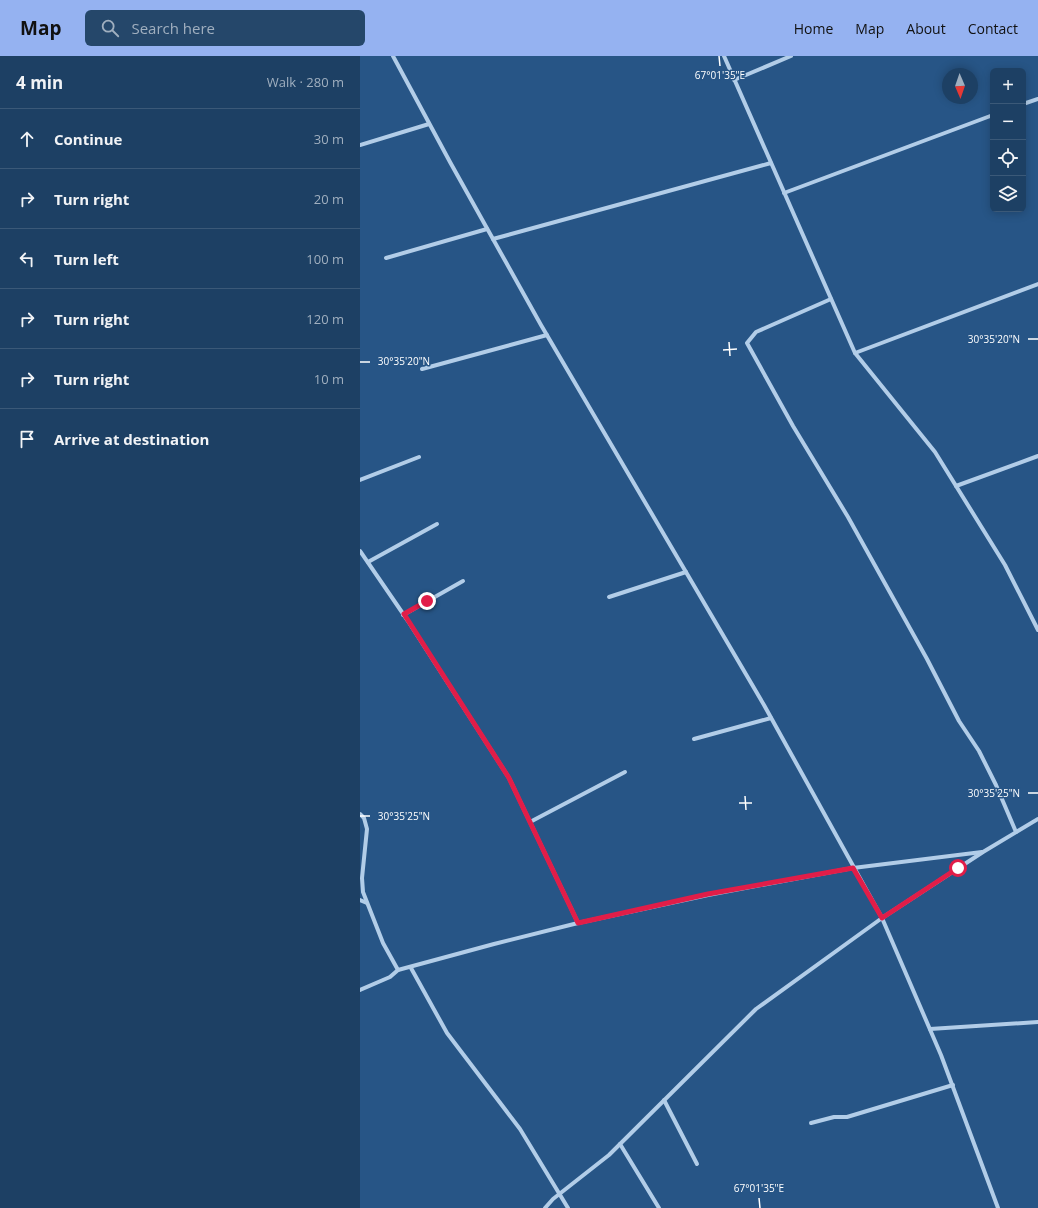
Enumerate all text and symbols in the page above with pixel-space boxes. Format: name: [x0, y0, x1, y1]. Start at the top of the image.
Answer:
search box: [85, 10, 365, 46]
text: Map: [20, 15, 61, 41]
icon: search: [99, 17, 121, 39]
text: Search here: [131, 18, 215, 38]
text: Home: [794, 19, 833, 38]
text: Map: [855, 19, 884, 38]
text: About: [906, 19, 946, 38]
text: Contact: [968, 19, 1018, 38]
text: 67°01'35"E: [695, 68, 745, 82]
north arrow: [942, 68, 978, 104]
map controls: [990, 68, 1026, 212]
button: +: [990, 68, 1026, 104]
text: 4 min: [16, 71, 63, 94]
text: Walk · 280 m: [267, 73, 344, 91]
button: −: [990, 104, 1026, 140]
icon: ahead: [16, 128, 38, 150]
text: Continue: [54, 129, 122, 149]
text: 30 m: [314, 130, 344, 148]
button: locate: [990, 140, 1026, 176]
button: layers: [990, 176, 1026, 212]
icon: right: [16, 188, 38, 210]
text: Turn right: [54, 189, 129, 209]
text: 20 m: [314, 190, 344, 208]
icon: left: [16, 248, 38, 270]
text: Turn left: [54, 249, 119, 269]
text: 100 m: [306, 250, 344, 268]
icon: right: [16, 308, 38, 330]
text: Turn right: [54, 309, 129, 329]
text: 120 m: [306, 310, 344, 328]
text: 30°35'20"N: [968, 332, 1020, 346]
text: 30°35'20"N: [378, 354, 430, 368]
icon: right: [16, 368, 38, 390]
text: Turn right: [54, 369, 129, 389]
text: 10 m: [314, 370, 344, 388]
icon: arrive: [16, 428, 38, 450]
text: Arrive at destination: [54, 429, 209, 449]
route end: [418, 592, 436, 610]
text: 30°35'25"N: [968, 786, 1020, 800]
text: 30°35'25"N: [378, 809, 430, 823]
route start: [949, 859, 967, 877]
text: 67°01'35"E: [734, 1181, 784, 1195]

